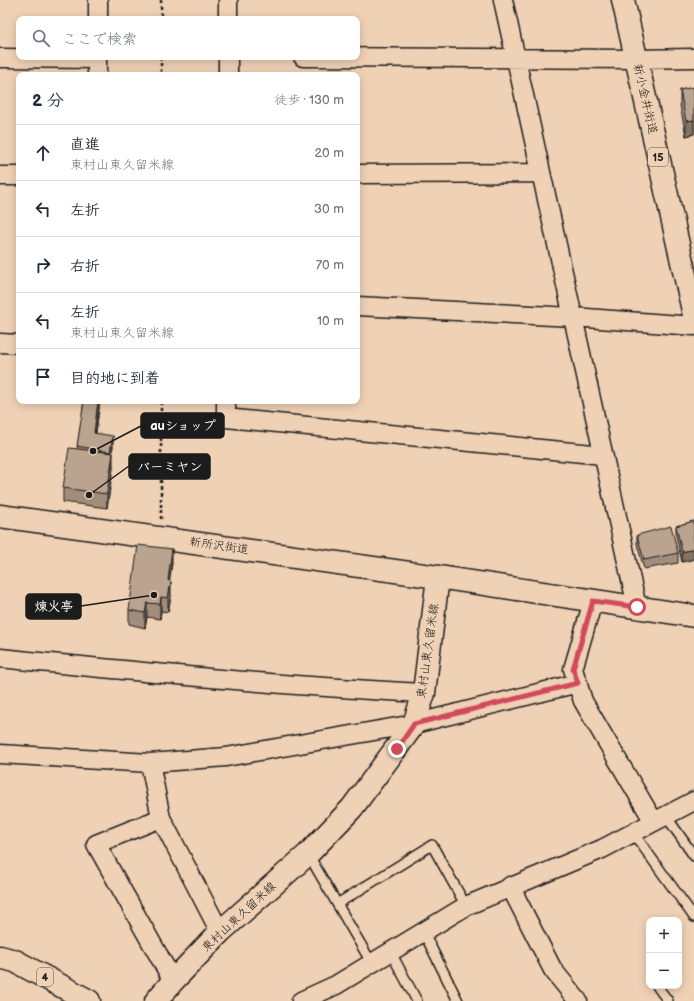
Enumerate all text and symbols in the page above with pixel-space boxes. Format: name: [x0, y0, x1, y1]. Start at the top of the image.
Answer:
search box: [16, 16, 360, 60]
icon: search: [30, 27, 52, 49]
text: ここで検索: [62, 30, 137, 49]
street label: 新小金井街道: [630, 62, 660, 136]
text: 2 分: [32, 91, 64, 111]
text: 徒歩 · 130 m: [275, 92, 344, 108]
text: 直進: [70, 135, 100, 154]
icon: ahead: [32, 142, 54, 164]
text: 20 m: [314, 145, 344, 161]
road number: 15: [648, 148, 668, 166]
text: 東村山東久留米線: [70, 157, 174, 173]
icon: left: [32, 198, 54, 220]
text: 左折: [70, 201, 100, 220]
text: 30 m: [314, 201, 344, 217]
icon: right: [32, 254, 54, 276]
text: 右折: [70, 257, 100, 276]
text: 70 m: [316, 257, 344, 273]
text: 左折: [70, 303, 100, 322]
icon: left: [32, 310, 54, 332]
text: 10 m: [317, 313, 344, 329]
text: 東村山東久留米線: [70, 325, 174, 341]
icon: arrive: [32, 366, 54, 388]
text: 目的地に到着: [70, 369, 160, 388]
callout: auショップ: [141, 413, 224, 438]
text: auショップ: [150, 418, 216, 434]
callout: バーミヤン: [129, 454, 210, 479]
text: バーミヤン: [137, 459, 203, 475]
street label: 新所沢街道: [188, 534, 250, 558]
callout: 煉火亭: [26, 594, 81, 619]
route start: [628, 598, 646, 616]
text: 煉火亭: [34, 599, 74, 615]
street label: 東村山東久留米線: [414, 602, 442, 700]
route end: [388, 740, 406, 758]
street label: 東村山東久留米線: [199, 879, 279, 955]
map controls: [646, 917, 682, 989]
button: +: [646, 917, 682, 953]
button: −: [646, 953, 682, 989]
road number: 4: [37, 968, 53, 986]

